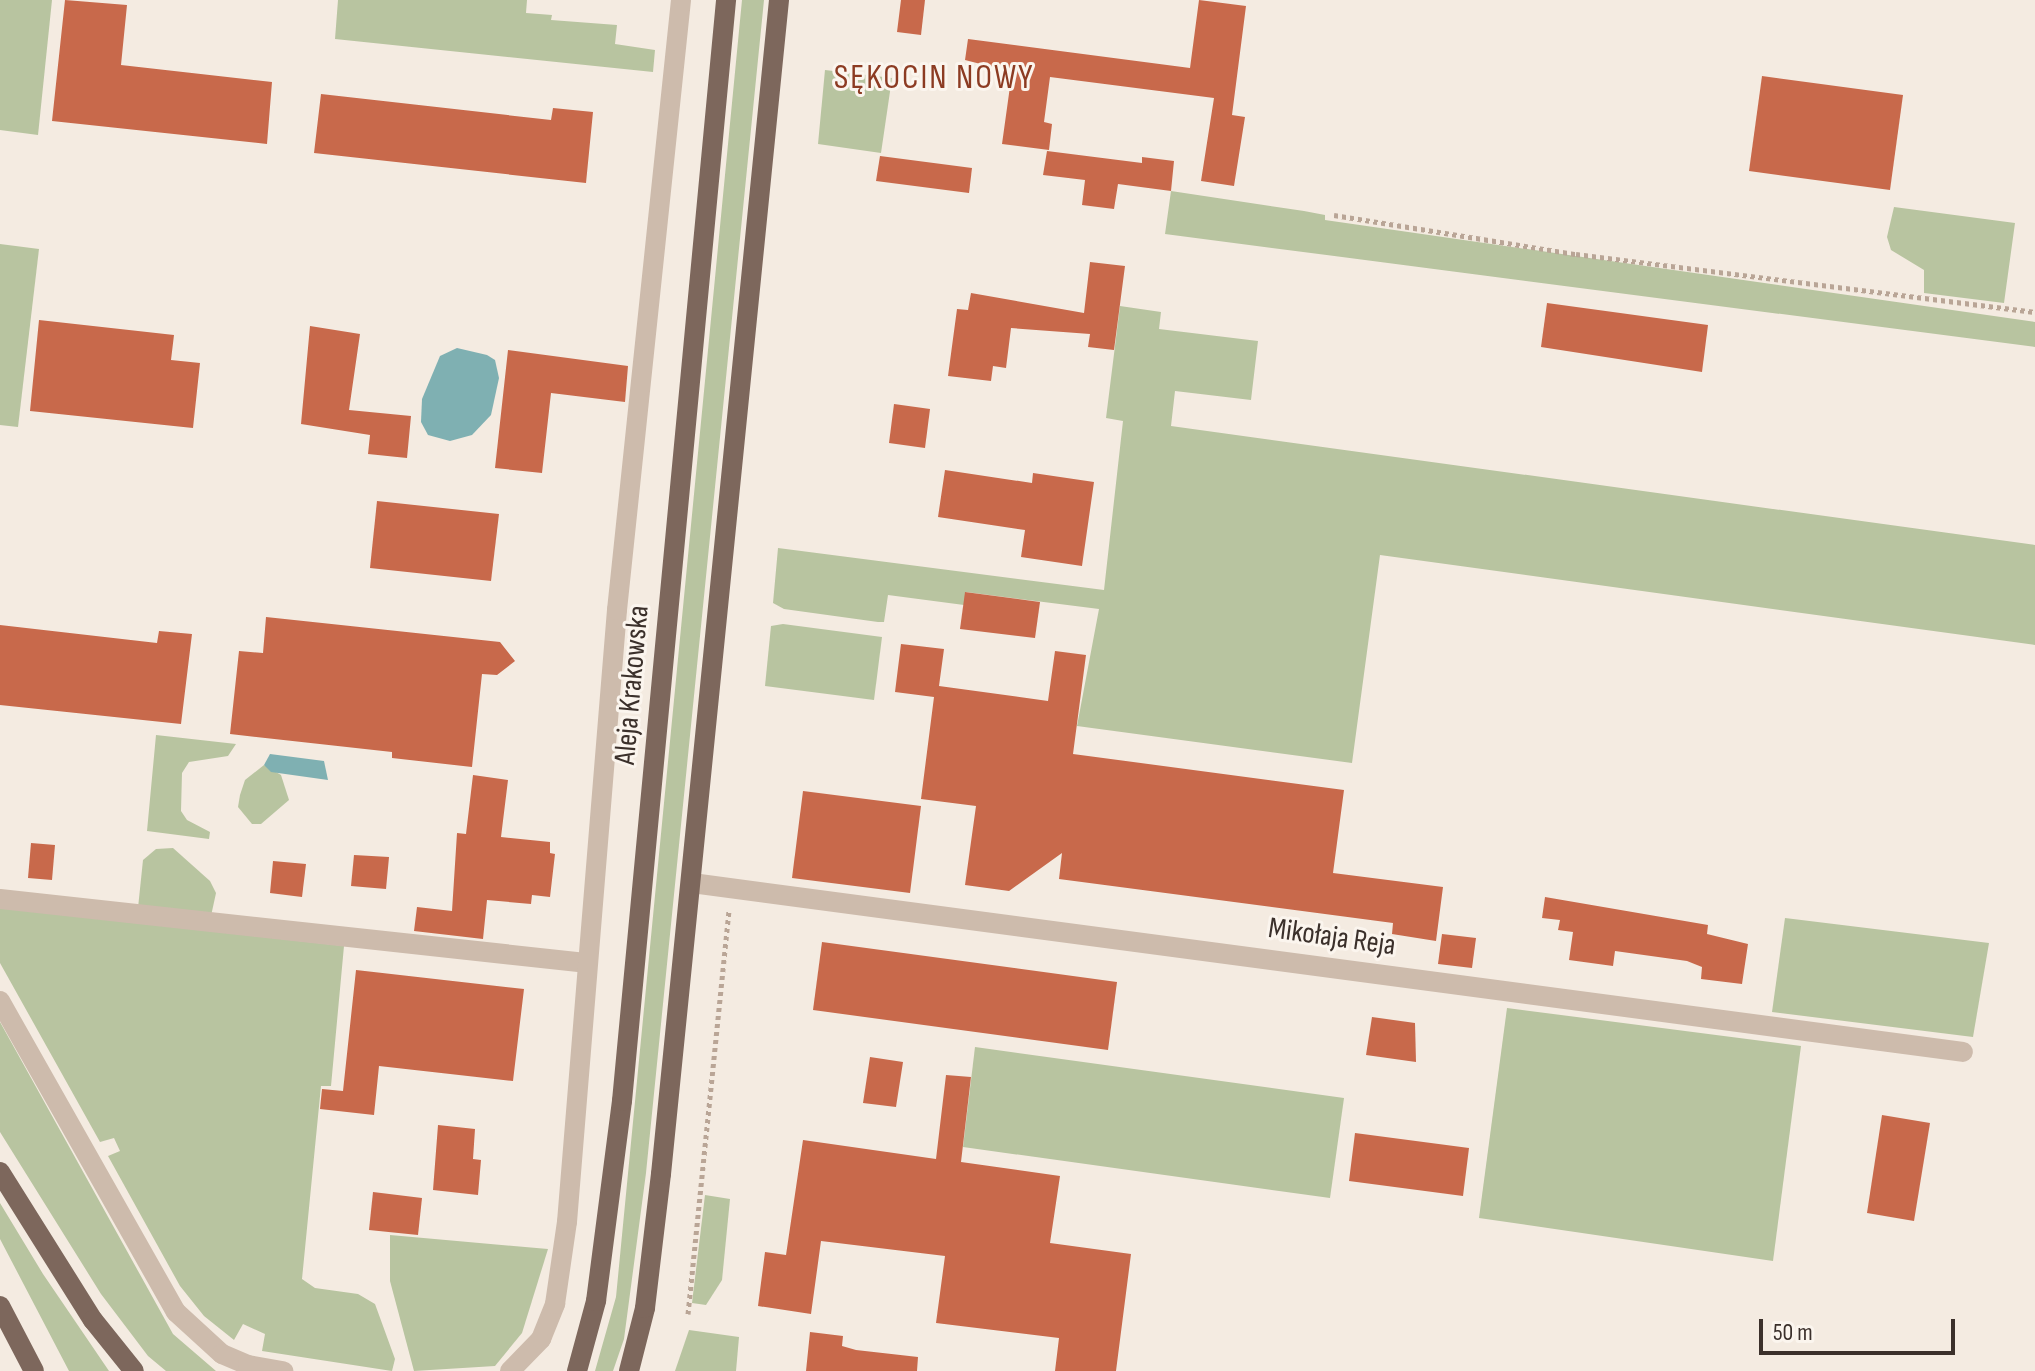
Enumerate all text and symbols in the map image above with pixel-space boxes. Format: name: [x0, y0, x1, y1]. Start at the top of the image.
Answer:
district label: SĘKOCIN NOWY: [834, 58, 1034, 98]
street label: Aleja Krakowska: [607, 604, 657, 766]
street label: Mikołaja Reja: [1266, 910, 1398, 964]
scale bar: [1763, 1303, 1959, 1353]
text: 50 m: [1773, 1318, 1813, 1347]

